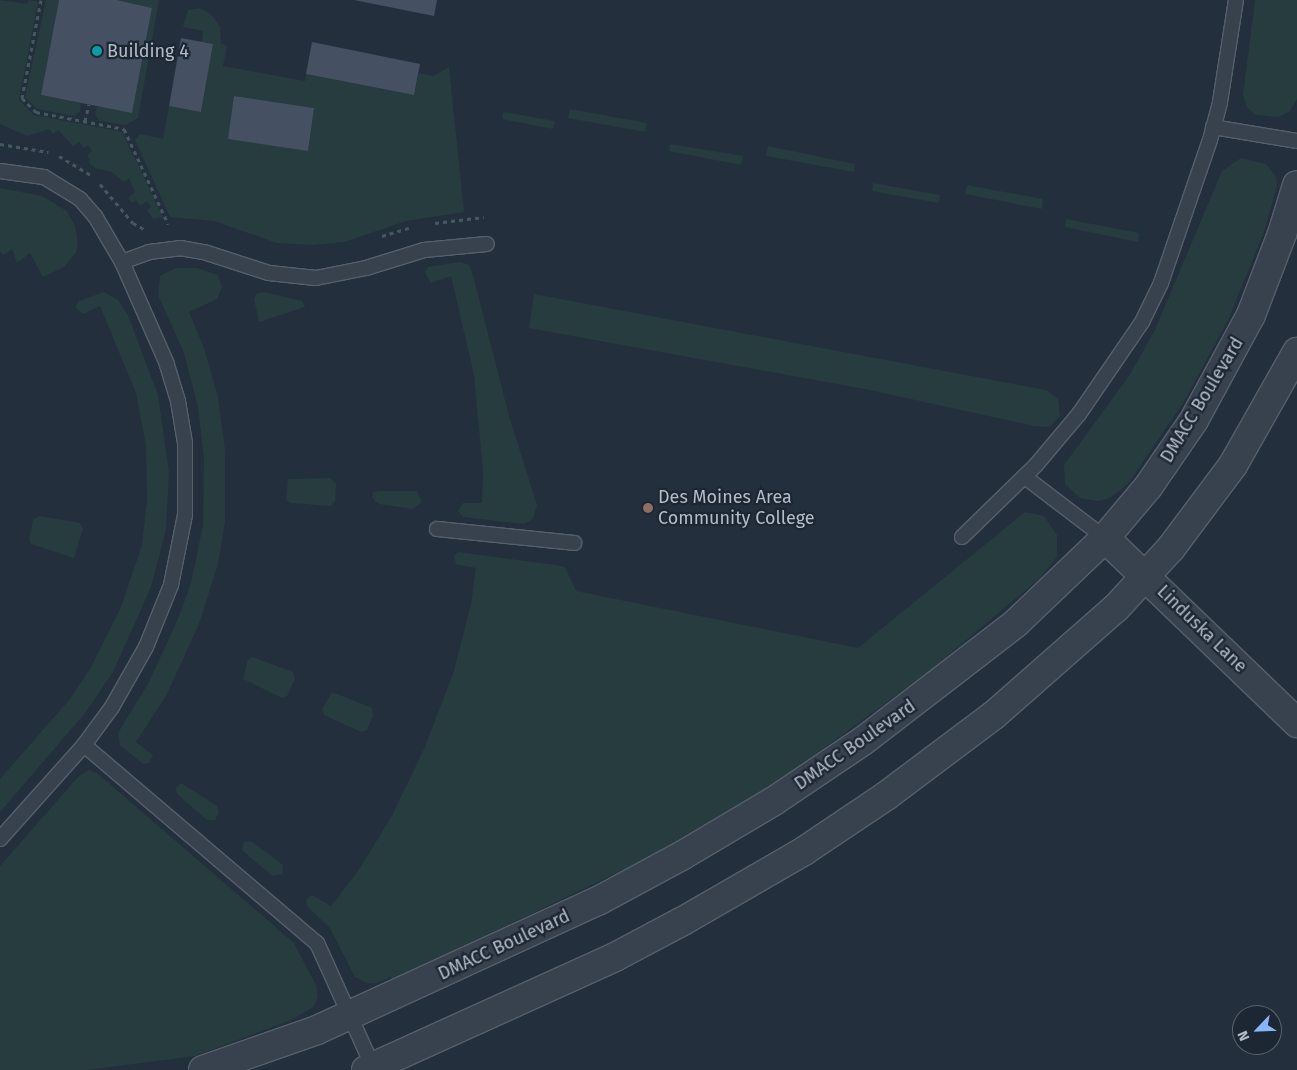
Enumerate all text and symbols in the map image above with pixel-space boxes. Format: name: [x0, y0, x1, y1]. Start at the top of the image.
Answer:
place label: Building 4: [107, 40, 189, 62]
marker: Building 4: [91, 45, 103, 57]
street label: DMACC Boulevard: [1156, 333, 1248, 467]
place label: Des Moines Area Community College: [658, 487, 815, 530]
marker: Des Moines Area Community College: [642, 502, 654, 514]
street label: Linduska Lane: [1153, 581, 1251, 677]
street label: DMACC Boulevard: [790, 695, 920, 795]
street label: DMACC Boulevard: [435, 905, 573, 985]
north arrow: [1232, 1005, 1282, 1055]
text: N: [1234, 1028, 1253, 1044]

